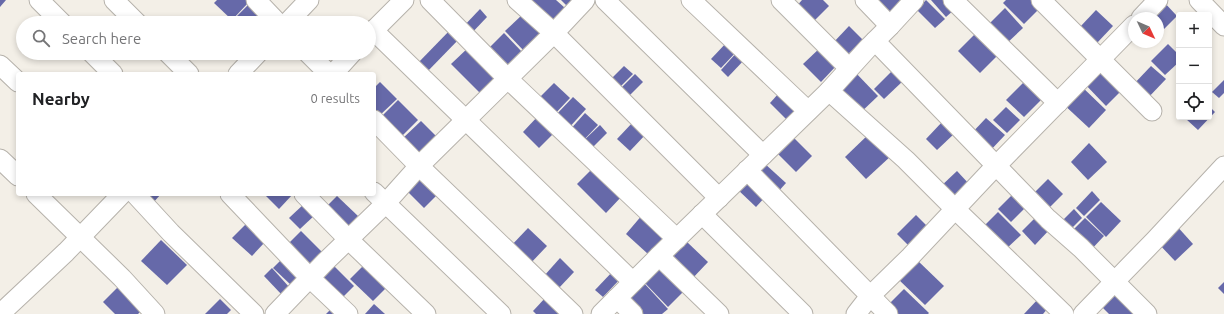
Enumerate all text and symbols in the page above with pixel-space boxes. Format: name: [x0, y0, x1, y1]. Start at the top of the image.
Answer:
north arrow: [1128, 12, 1164, 48]
map controls: [1176, 12, 1212, 120]
button: +: [1176, 12, 1212, 48]
search box: [16, 16, 376, 60]
icon: search: [30, 27, 52, 49]
text: Search here: [62, 30, 141, 47]
button: −: [1176, 48, 1212, 84]
button: locate: [1176, 84, 1212, 120]
text: Nearby: [32, 89, 90, 108]
text: 0 results: [310, 91, 360, 105]

